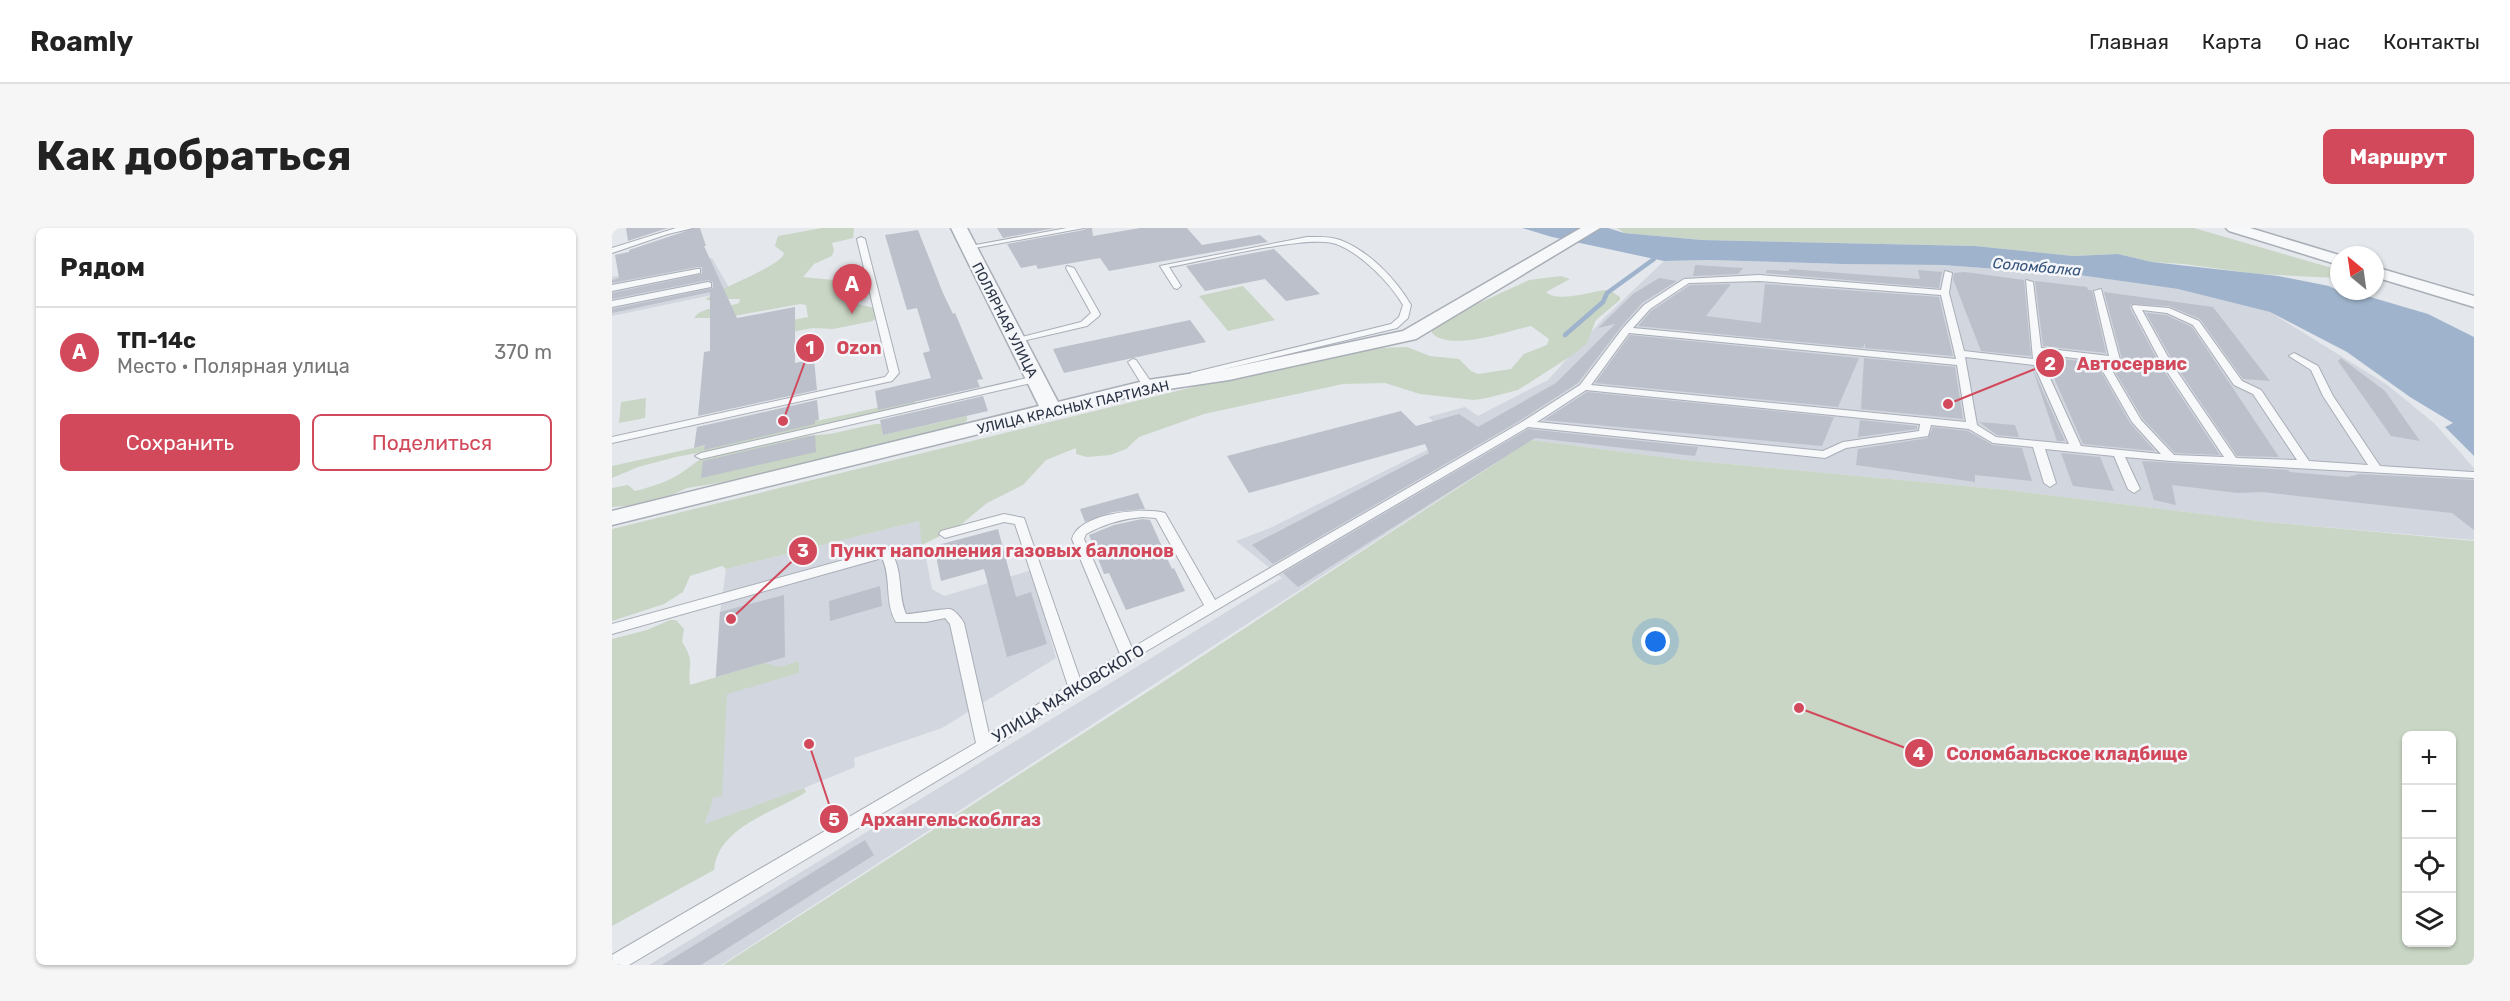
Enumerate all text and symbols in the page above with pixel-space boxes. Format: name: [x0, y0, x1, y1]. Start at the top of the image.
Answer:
text: Roamly: [30, 25, 133, 58]
text: Главная: [2089, 29, 2169, 54]
text: Карта: [2202, 29, 2262, 54]
text: О нас: [2295, 29, 2350, 54]
text: Контакты: [2383, 29, 2480, 54]
button: Маршрут: [2323, 129, 2474, 184]
text: Как добраться: [36, 131, 352, 181]
north arrow: [2330, 246, 2384, 300]
text: Рядом: [60, 252, 145, 283]
water label: Соломбалка: [1992, 254, 2082, 280]
street label: ПОЛЯРНАЯ УЛИЦА: [968, 260, 1041, 381]
pin: A: [832, 264, 872, 314]
text: ТП-14с: [117, 327, 196, 354]
callout: Ozon: [795, 330, 894, 366]
text: 1: [806, 337, 814, 359]
text: Ozon: [836, 337, 882, 359]
text: A: [72, 340, 87, 364]
text: 370 m: [494, 340, 552, 364]
callout: Автосервис: [2035, 345, 2200, 381]
text: 2: [2044, 353, 2056, 375]
text: Автосервис: [2077, 353, 2188, 375]
text: Место · Полярная улица: [117, 354, 350, 378]
street label: УЛИЦА КРАСНЫХ ПАРТИЗАН: [975, 377, 1171, 438]
button: Сохранить: [60, 414, 300, 471]
button: Поделиться: [312, 414, 552, 471]
callout: Пункт наполнения газовых баллонов: [788, 533, 1187, 569]
text: 3: [797, 540, 809, 562]
text: Пункт наполнения газовых баллонов: [830, 540, 1174, 562]
your location: [1641, 627, 1670, 656]
street label: УЛИЦА МАЯКОВСКОГО: [989, 641, 1148, 746]
map controls: [2402, 731, 2456, 947]
button: +: [2402, 731, 2456, 785]
callout: Соломбальское кладбище: [1904, 735, 2200, 771]
text: 4: [1913, 743, 1925, 765]
text: Соломбальское кладбище: [1946, 743, 2188, 765]
button: −: [2402, 785, 2456, 839]
callout: Архангельскоблгаз: [819, 801, 1053, 837]
text: 5: [828, 809, 840, 831]
text: Архангельскоблгаз: [861, 809, 1041, 831]
button: locate: [2402, 839, 2456, 893]
button: layers: [2402, 893, 2456, 947]

